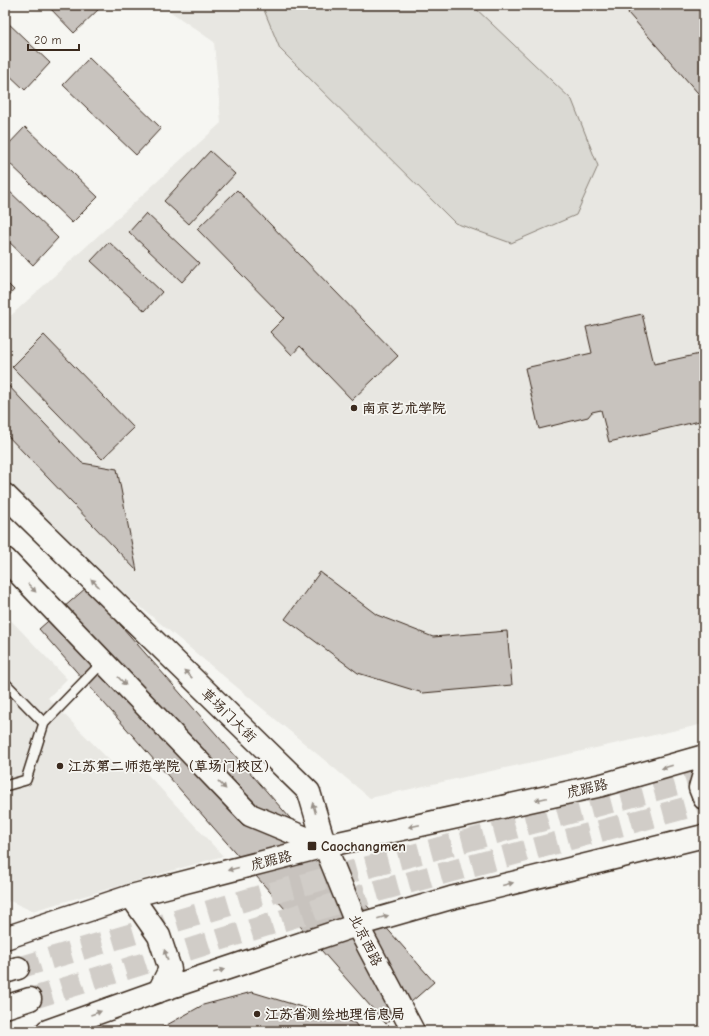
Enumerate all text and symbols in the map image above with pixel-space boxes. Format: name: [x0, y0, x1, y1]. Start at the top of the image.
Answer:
scale bar: [28, 26, 79, 52]
text: 20 m: [34, 33, 62, 47]
place label: 南京艺术学院: [362, 400, 446, 417]
marker: 南京艺术学院: [349, 403, 359, 413]
one-way arrow: [90, 578, 100, 588]
one-way arrow: [27, 583, 36, 592]
one-way arrow: [183, 669, 193, 679]
one-way arrow: [117, 676, 127, 686]
street label: 草场门大街: [198, 685, 260, 746]
place label: 江苏第二师范学院（草场门校区）: [68, 758, 278, 775]
marker: 江苏第二师范学院（草场门校区）: [55, 761, 65, 771]
one-way arrow: [660, 764, 672, 770]
street label: 虎踞路: [565, 775, 609, 801]
one-way arrow: [217, 780, 226, 790]
one-way arrow: [535, 796, 547, 802]
one-way arrow: [311, 802, 317, 814]
one-way arrow: [408, 824, 420, 830]
place label: Caochangmen: [321, 838, 406, 855]
marker: Caochangmen: [306, 840, 318, 852]
street label: 虎踞路: [249, 847, 294, 874]
one-way arrow: [227, 867, 239, 873]
one-way arrow: [502, 880, 515, 886]
street label: 北京西路: [346, 911, 385, 969]
one-way arrow: [377, 914, 389, 920]
one-way arrow: [162, 949, 168, 961]
one-way arrow: [214, 967, 226, 973]
place label: 江苏省测绘地理信息局: [265, 1006, 405, 1023]
marker: 江苏省测绘地理信息局: [252, 1009, 262, 1019]
one-way arrow: [91, 1010, 103, 1016]

